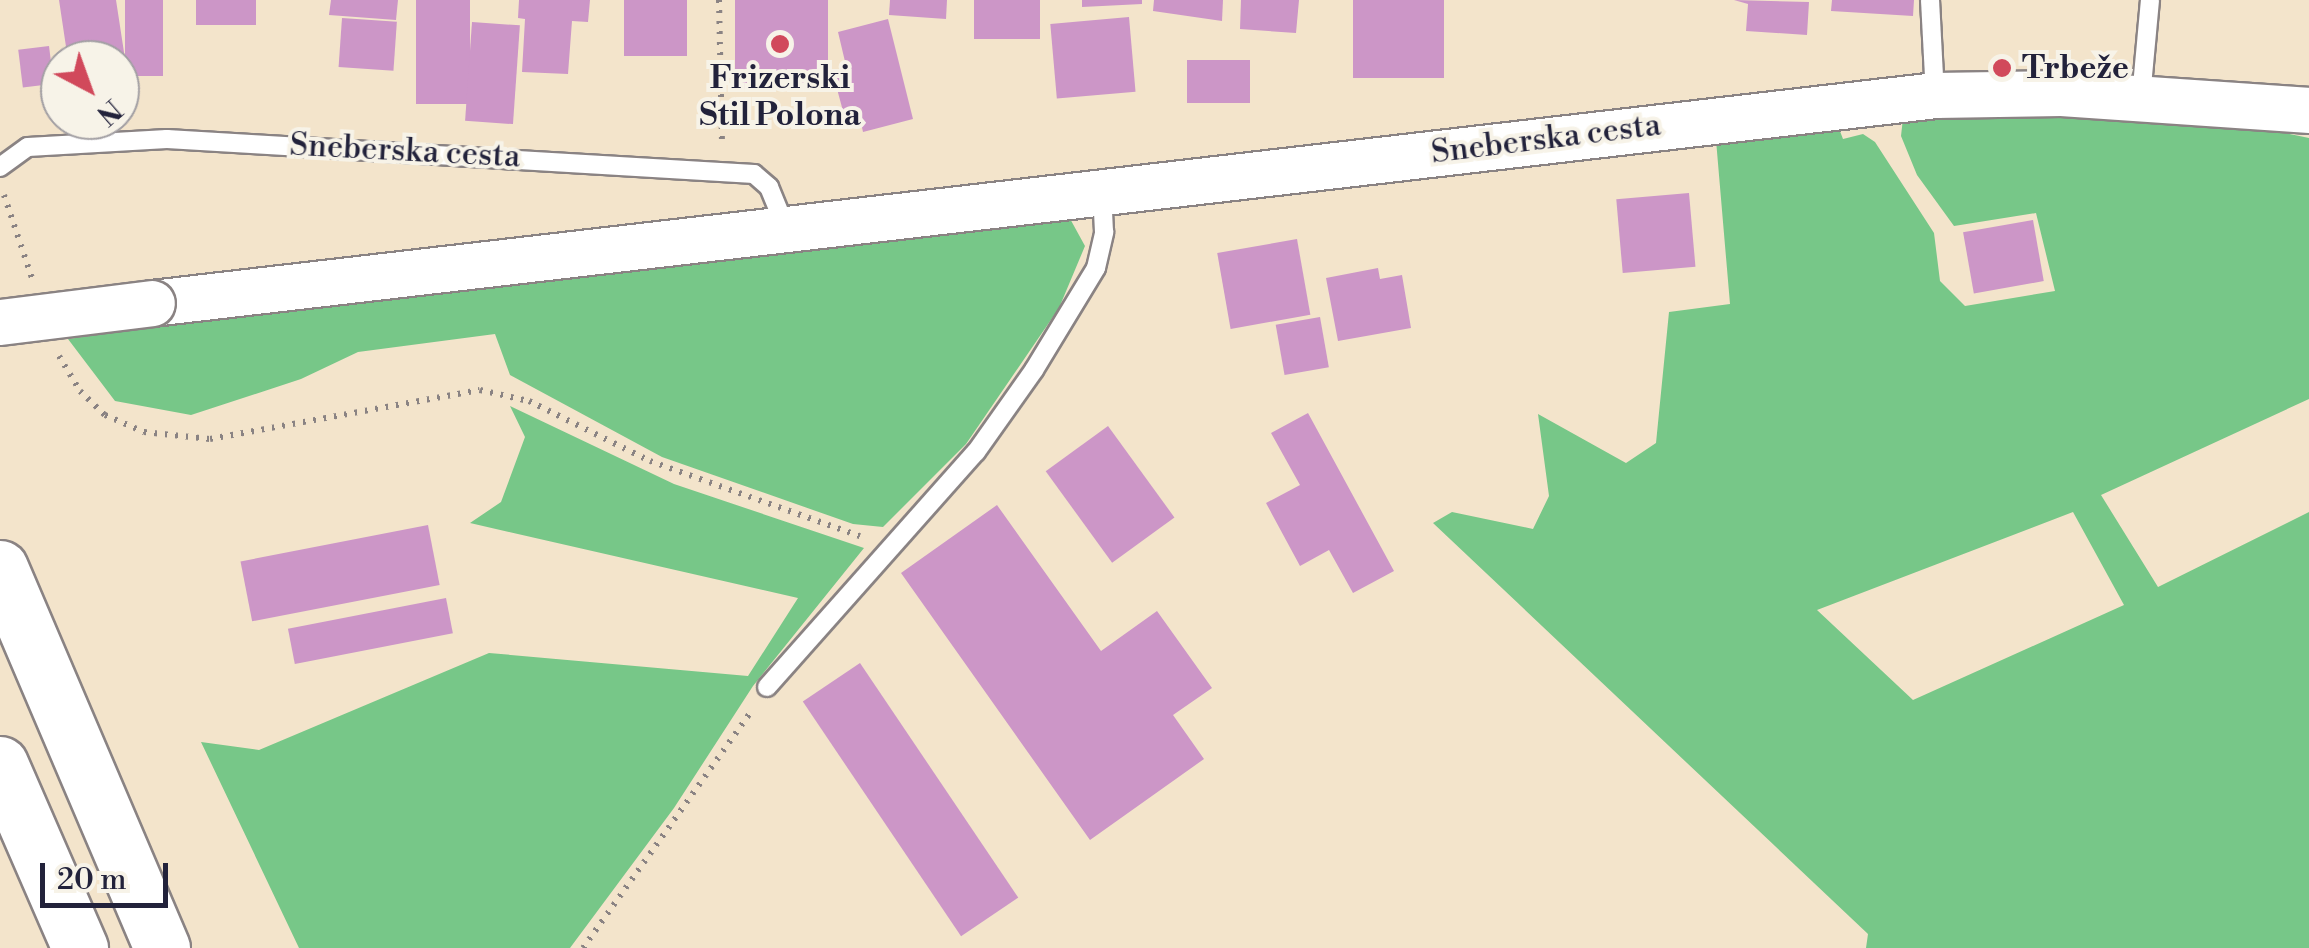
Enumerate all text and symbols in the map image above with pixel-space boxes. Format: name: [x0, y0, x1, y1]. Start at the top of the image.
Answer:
marker: Frizerski Stil Polona: [769, 33, 791, 55]
north arrow: [40, 40, 140, 140]
place label: Trbeže: [2022, 49, 2129, 87]
marker: Trbeže: [1991, 57, 2013, 79]
place label: Frizerski Stil Polona: [699, 60, 861, 135]
text: N: [89, 91, 129, 132]
street label: Sneberska cesta: [1429, 106, 1663, 172]
street label: Sneberska cesta: [289, 126, 521, 176]
scale bar: [45, 843, 172, 905]
text: 20 m: [57, 861, 126, 899]

